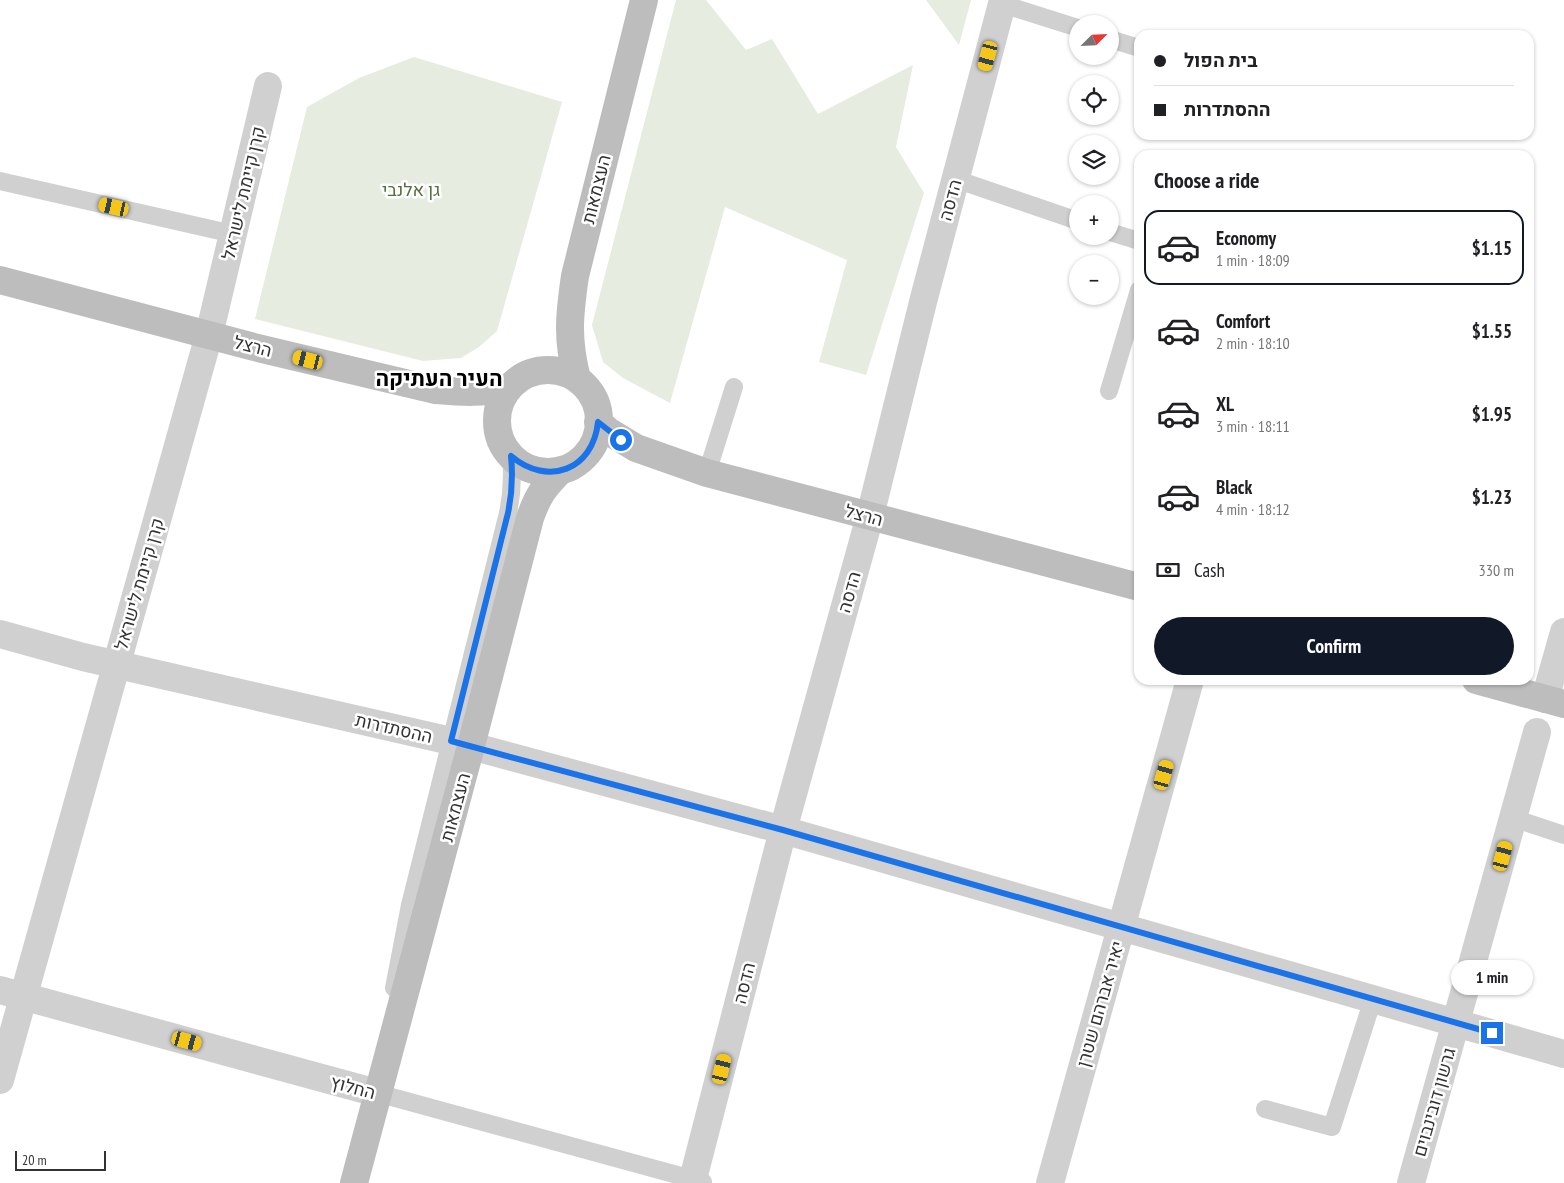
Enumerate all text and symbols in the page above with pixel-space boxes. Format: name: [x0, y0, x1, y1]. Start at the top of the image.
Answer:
north arrow: [1069, 15, 1119, 65]
map controls: [1069, 15, 1119, 305]
car: [976, 40, 999, 72]
text: בית הפול: [1184, 48, 1258, 72]
button: locate: [1069, 75, 1119, 125]
text: ההסתדרות: [1184, 97, 1271, 121]
street label: קרן קיימת לישראל: [216, 124, 270, 262]
button: layers: [1069, 135, 1119, 185]
street label: העצמאות: [576, 152, 616, 226]
text: Choose a ride: [1154, 166, 1259, 194]
street label: הדסה: [933, 177, 967, 223]
park label: גן אלנבי: [382, 178, 440, 201]
button: +: [1069, 195, 1119, 245]
car: [97, 196, 130, 218]
icon: car: [1156, 225, 1201, 270]
text: Economy: [1216, 226, 1276, 250]
text: $1.15: [1472, 236, 1512, 260]
text: 1 min · 18:09: [1216, 250, 1290, 270]
button: −: [1069, 255, 1119, 305]
icon: car: [1156, 308, 1201, 353]
text: Comfort: [1216, 309, 1270, 333]
text: $1.55: [1472, 319, 1512, 343]
street label: הרצל: [232, 330, 274, 362]
text: 2 min · 18:10: [1216, 333, 1290, 353]
car: [291, 349, 324, 371]
district label: העיר העתיקה: [375, 364, 503, 392]
icon: car: [1156, 391, 1201, 436]
text: XL: [1216, 392, 1234, 416]
text: $1.95: [1472, 402, 1512, 426]
text: 3 min · 18:11: [1216, 416, 1290, 436]
route start: [610, 429, 632, 451]
icon: car: [1156, 474, 1201, 519]
text: Black: [1216, 475, 1252, 499]
text: $1.23: [1472, 485, 1512, 509]
street label: הרצל: [842, 499, 886, 531]
text: 4 min · 18:12: [1216, 499, 1290, 519]
street label: קרן קיימת לישראל: [109, 515, 169, 653]
icon: cash: [1154, 556, 1182, 584]
text: Cash: [1194, 558, 1225, 582]
text: 330 m: [1479, 560, 1514, 580]
street label: הדסה: [832, 569, 866, 615]
button: Confirm: [1154, 617, 1514, 675]
street label: ההסתדרות: [353, 708, 435, 748]
car: [1152, 759, 1175, 791]
street label: העצמאות: [435, 770, 475, 844]
car: [1491, 840, 1514, 872]
street label: יאיר אברהם שטרן: [1071, 938, 1129, 1070]
street label: הדסה: [728, 960, 760, 1006]
callout: 1 min: [1451, 960, 1533, 996]
text: 1 min: [1476, 967, 1508, 987]
route end: [1481, 1022, 1503, 1044]
car: [170, 1030, 203, 1052]
street label: גרשון דובינבוים: [1407, 1045, 1461, 1159]
car: [711, 1053, 732, 1085]
street label: החלוץ: [328, 1070, 378, 1104]
scale bar: [15, 1148, 106, 1171]
text: 20 m: [22, 1151, 47, 1169]

